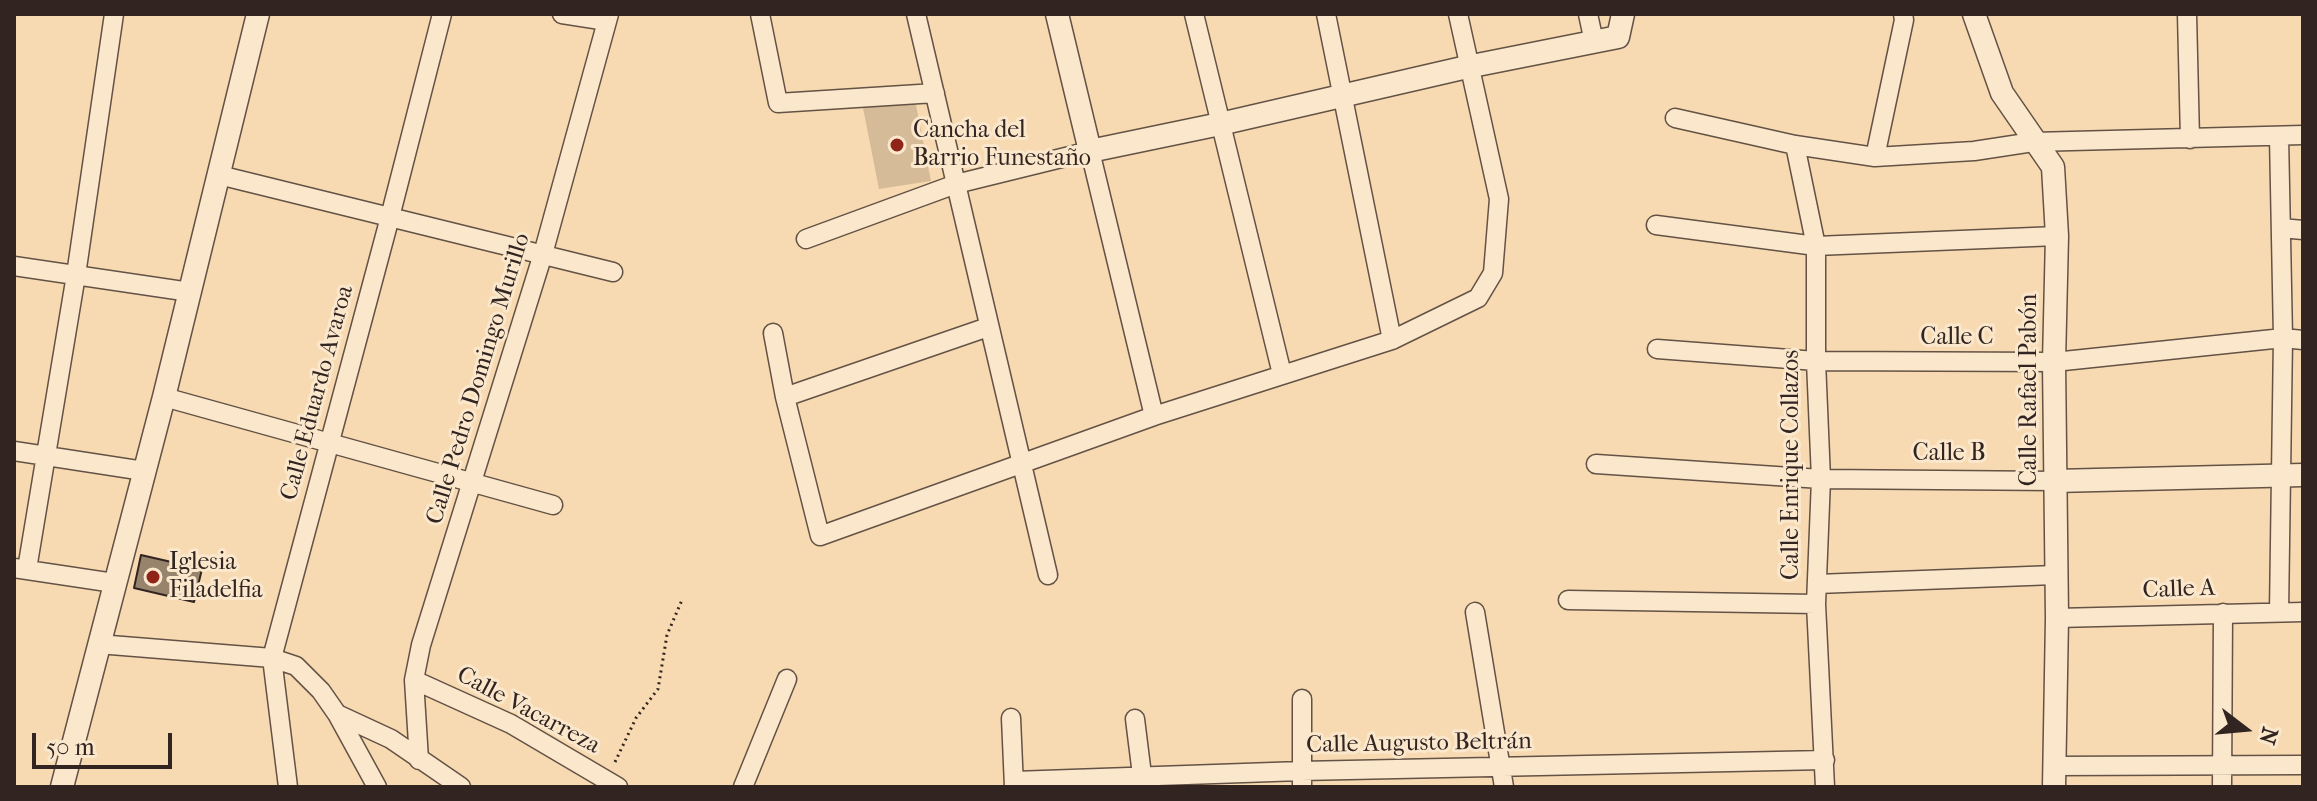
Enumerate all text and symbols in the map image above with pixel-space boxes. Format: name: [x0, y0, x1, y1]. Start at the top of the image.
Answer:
place label: Cancha del Barrio Funestaño: [913, 117, 1091, 173]
marker: Cancha del Barrio Funestaño: [888, 136, 906, 154]
street label: Calle Pedro Domingo Murillo: [421, 230, 537, 528]
street label: Calle Eduardo Avaroa: [275, 282, 361, 504]
street label: Calle Rafael Pabón: [2016, 294, 2044, 486]
street label: Calle C: [1920, 324, 1994, 352]
street label: Calle Enrique Collazos: [1778, 350, 1806, 580]
street label: Calle B: [1913, 440, 1985, 468]
place label: Iglesia Filadelfia: [169, 549, 263, 605]
marker: Iglesia Filadelfia: [144, 568, 162, 586]
street label: Calle A: [2142, 574, 2216, 606]
street label: Calle Vacarreza: [451, 661, 605, 761]
north arrow: [2205, 689, 2285, 769]
scale bar: [36, 717, 176, 767]
text: N: [2253, 724, 2283, 747]
street label: Calle Augusto Beltrán: [1306, 728, 1532, 760]
text: 50 m: [46, 733, 95, 761]

